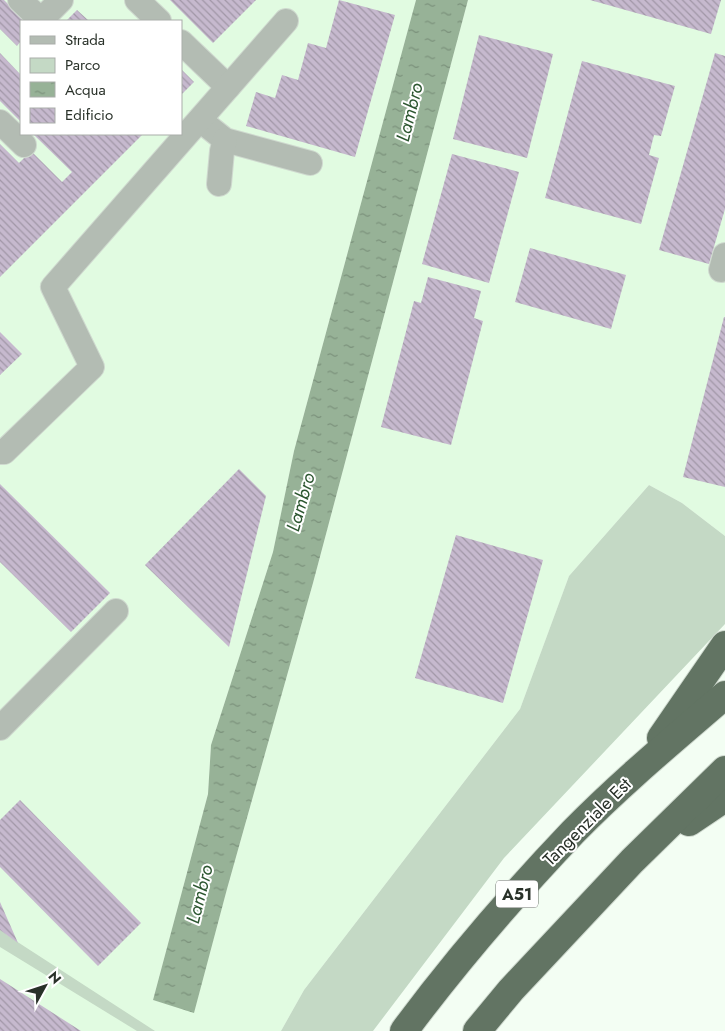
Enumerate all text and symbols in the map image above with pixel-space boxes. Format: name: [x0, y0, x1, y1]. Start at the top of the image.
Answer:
legend: [20, 20, 182, 135]
text: Strada: [65, 29, 105, 51]
text: Parco: [65, 54, 100, 76]
text: Acqua: [65, 79, 106, 101]
water label: Lambro: [389, 80, 430, 144]
text: Edificio: [65, 104, 113, 126]
water label: Lambro: [279, 470, 322, 535]
street label: Tangenziale Est: [537, 771, 638, 872]
water label: Lambro: [179, 862, 220, 926]
road number: A51: [496, 881, 538, 908]
north arrow: [20, 961, 70, 1011]
text: N: [44, 967, 66, 988]

